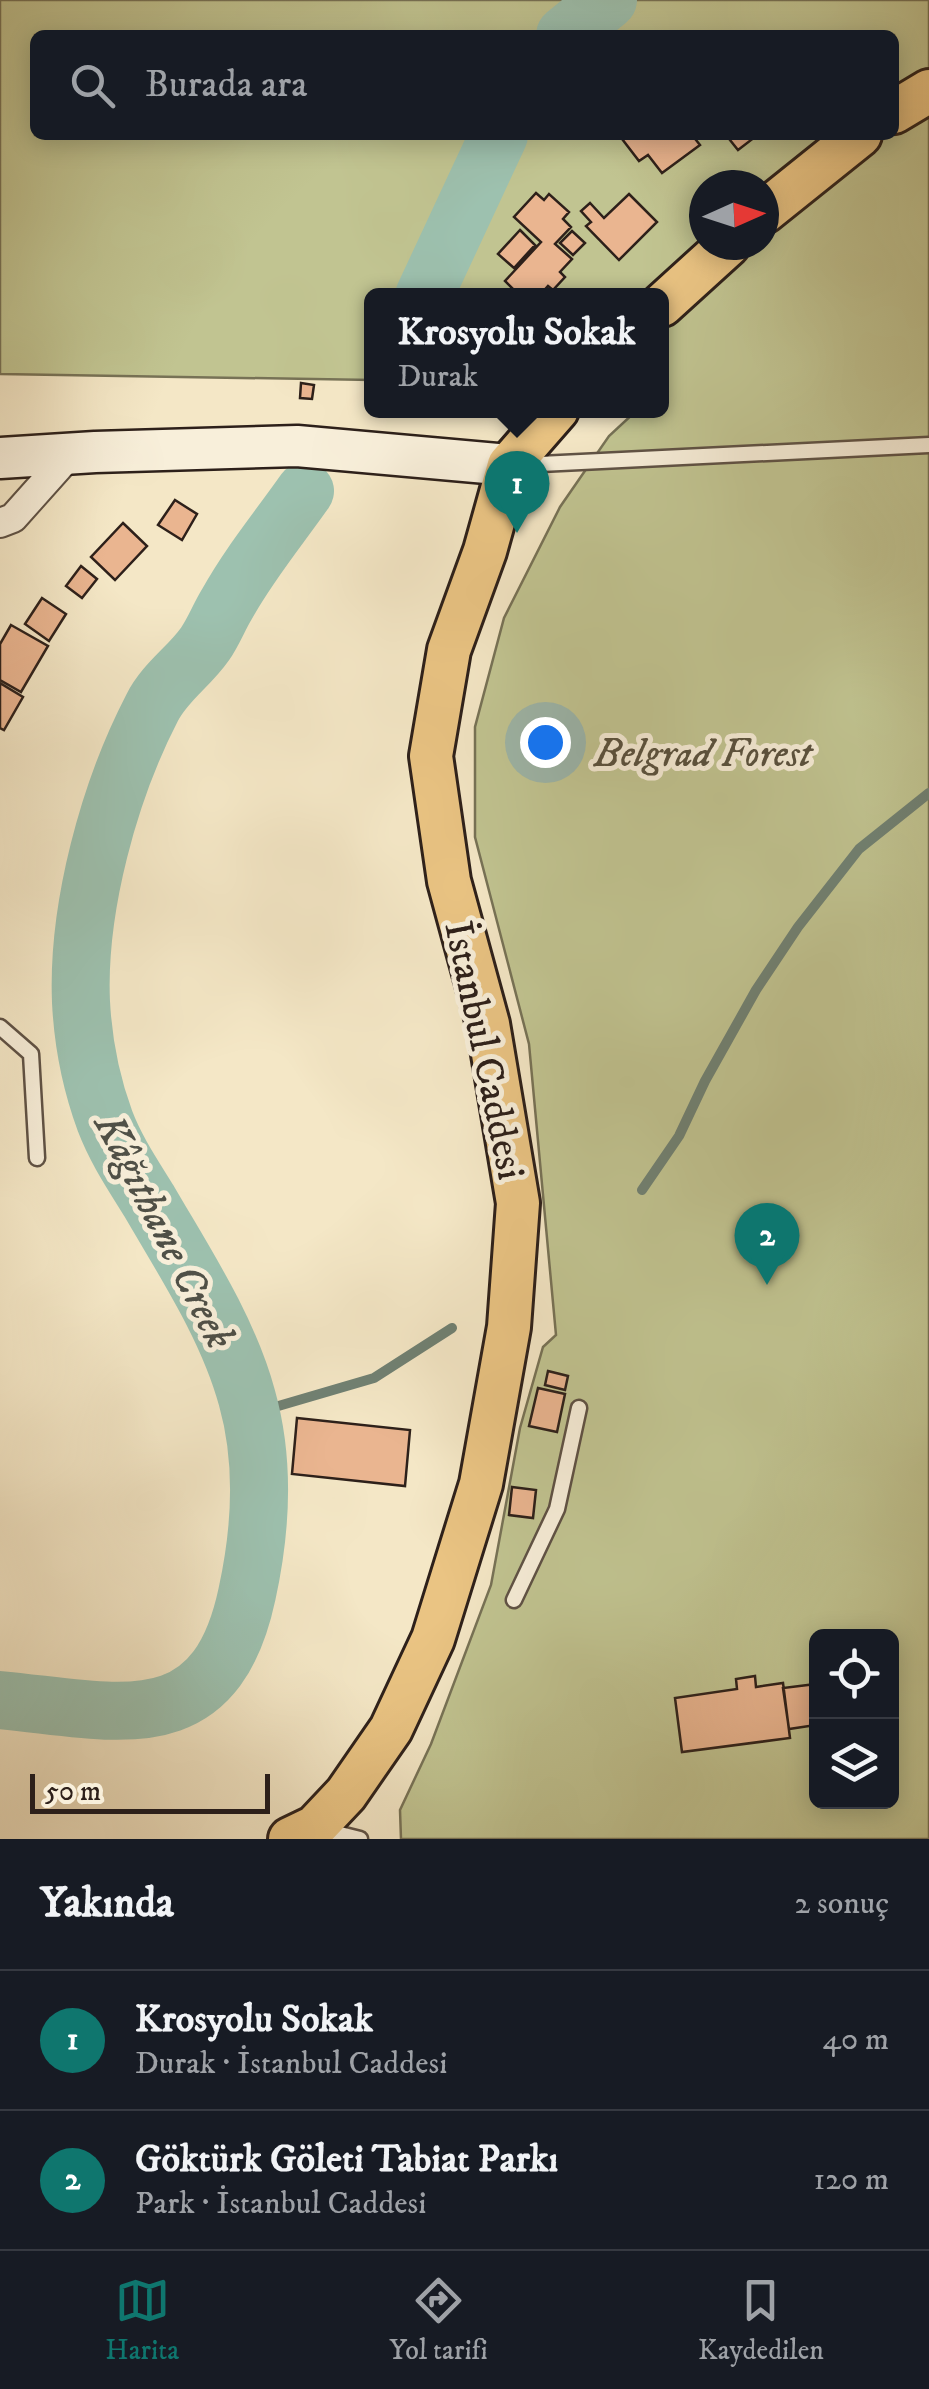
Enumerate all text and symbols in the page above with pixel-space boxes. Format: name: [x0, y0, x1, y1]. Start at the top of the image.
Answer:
search box: [30, 30, 899, 140]
icon: search: [65, 58, 120, 113]
text: Burada ara: [145, 61, 307, 109]
north arrow: [689, 170, 779, 260]
popup: [364, 288, 669, 418]
text: Krosyolu Sokak: [397, 309, 636, 357]
text: Durak: [397, 357, 478, 397]
pin: 1: [484, 450, 550, 533]
your location: [520, 717, 571, 768]
park label: Belgrad Forest: [592, 730, 815, 780]
street label: İstanbul Caddesi: [431, 917, 536, 1184]
water label: Kâğıthane Creek: [81, 1103, 245, 1358]
pin: 2: [734, 1202, 800, 1285]
map controls: [809, 1629, 899, 1809]
button: locate: [809, 1629, 899, 1719]
button: layers: [809, 1719, 899, 1809]
scale bar: [30, 1769, 270, 1814]
text: 50 m: [45, 1774, 101, 1809]
text: Yakında: [40, 1878, 174, 1930]
text: 2 sonuç: [794, 1884, 889, 1924]
text: Krosyolu Sokak: [135, 1996, 373, 2044]
text: 1: [67, 2020, 78, 2060]
text: 40 m: [822, 2020, 889, 2060]
text: Durak · İstanbul Caddesi: [135, 2044, 447, 2084]
text: Göktürk Göleti Tabiat Parkı: [135, 2136, 558, 2184]
text: 2: [65, 2160, 80, 2200]
text: 120 m: [813, 2160, 889, 2200]
text: Park · İstanbul Caddesi: [135, 2184, 427, 2224]
tab: Harita: [105, 2273, 179, 2368]
tab: Yol tarifi: [389, 2273, 488, 2368]
tab: Kaydedilen: [698, 2273, 824, 2368]

